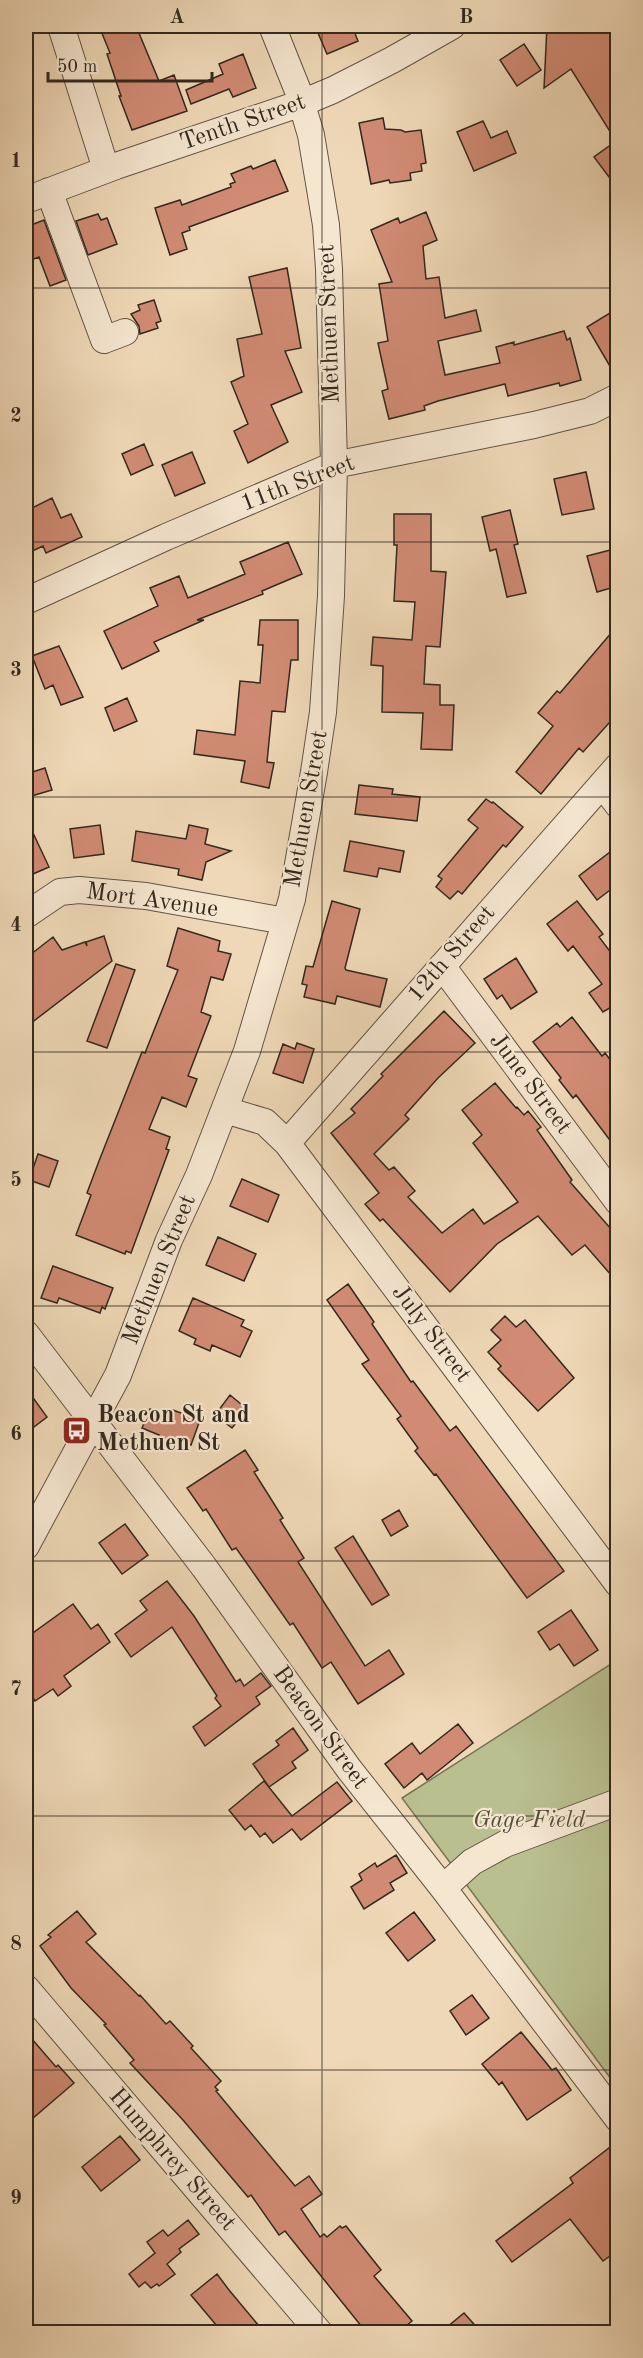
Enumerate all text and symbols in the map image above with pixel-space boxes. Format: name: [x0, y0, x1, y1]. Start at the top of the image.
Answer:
text: A: [169, 8, 185, 28]
text: B: [459, 8, 473, 28]
scale bar: [48, 45, 212, 83]
text: 50 m: [57, 58, 97, 76]
street label: Tenth Street: [177, 90, 309, 156]
text: 1: [10, 152, 22, 172]
street label: Methuen Street: [315, 244, 345, 404]
text: 2: [10, 407, 22, 427]
street label: 11th Street: [238, 451, 358, 517]
text: 3: [10, 661, 22, 681]
street label: Methuen Street: [281, 728, 333, 890]
street label: Mort Avenue: [84, 880, 220, 922]
street label: 12th Street: [404, 901, 500, 1007]
text: 4: [10, 916, 22, 936]
street label: June Street: [484, 1029, 576, 1139]
text: 5: [10, 1170, 22, 1191]
street label: Methuen Street: [119, 1191, 201, 1349]
street label: July Street: [387, 1281, 475, 1387]
place label: Beacon St and Methuen St: [97, 1404, 250, 1456]
bus stop icon: Beacon St and Methuen St: [60, 1414, 92, 1446]
text: 6: [10, 1425, 22, 1445]
street label: Beacon Street: [268, 1662, 372, 1794]
text: 7: [10, 1680, 22, 1700]
park label: Gage Field: [473, 1809, 586, 1833]
text: 8: [10, 1935, 22, 1955]
street label: Humphrey Street: [104, 2084, 240, 2236]
text: 9: [10, 2189, 22, 2209]

